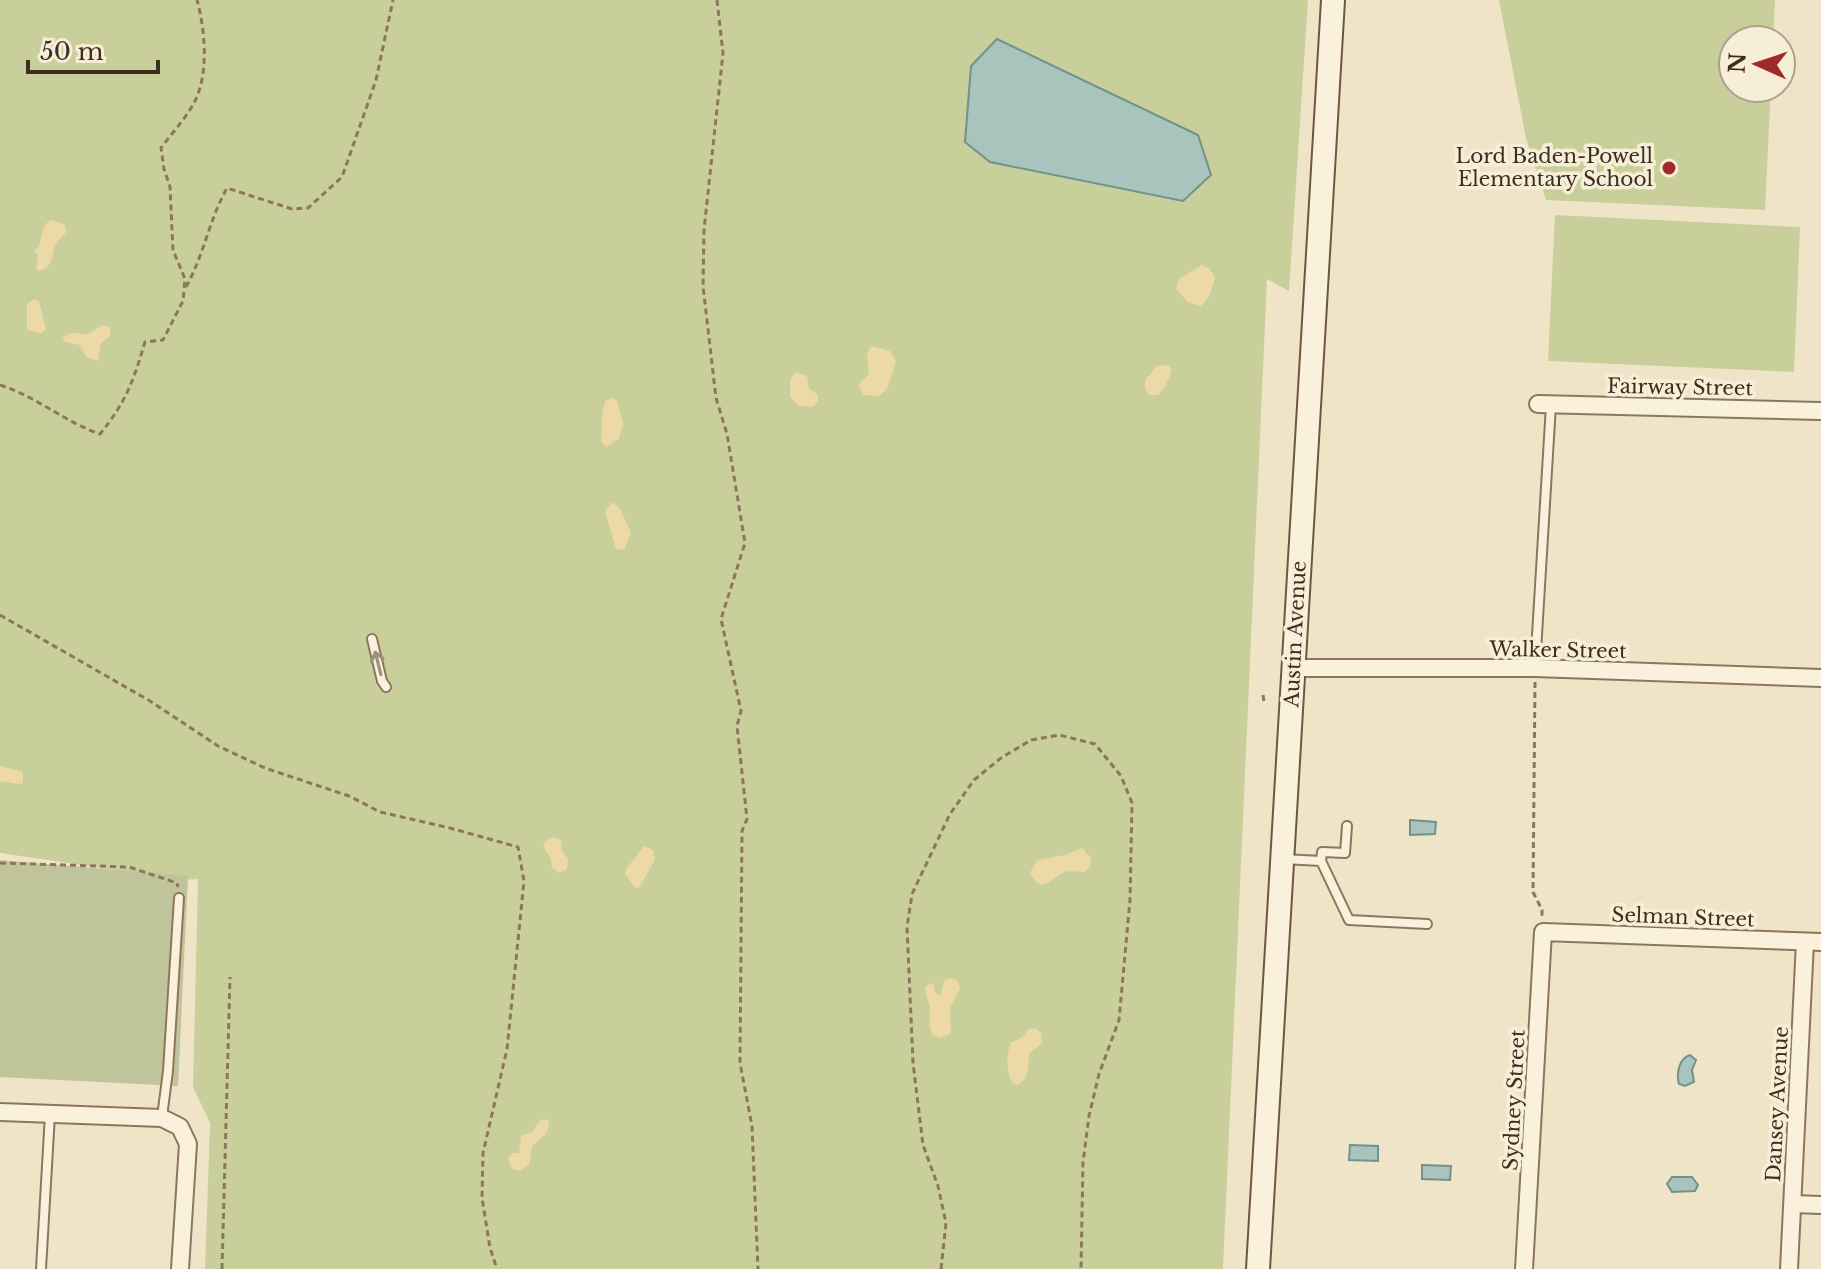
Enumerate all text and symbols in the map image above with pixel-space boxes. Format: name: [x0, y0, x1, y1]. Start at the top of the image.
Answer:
scale bar: [28, 24, 158, 74]
north arrow: [1717, 24, 1797, 104]
text: 50 m: [40, 37, 104, 66]
text: N: [1724, 52, 1752, 74]
place label: Lord Baden-Powell Elementary School: [1456, 144, 1653, 191]
marker: Lord Baden-Powell Elementary School: [1660, 159, 1678, 177]
street label: Fairway Street: [1607, 374, 1753, 400]
street label: Austin Avenue: [1279, 560, 1311, 709]
street label: Walker Street: [1488, 637, 1627, 663]
one-way arrow: [370, 651, 385, 677]
street label: Selman Street: [1611, 903, 1755, 932]
street label: Dansey Avenue: [1761, 1025, 1793, 1183]
street label: Sydney Street: [1498, 1028, 1530, 1171]

